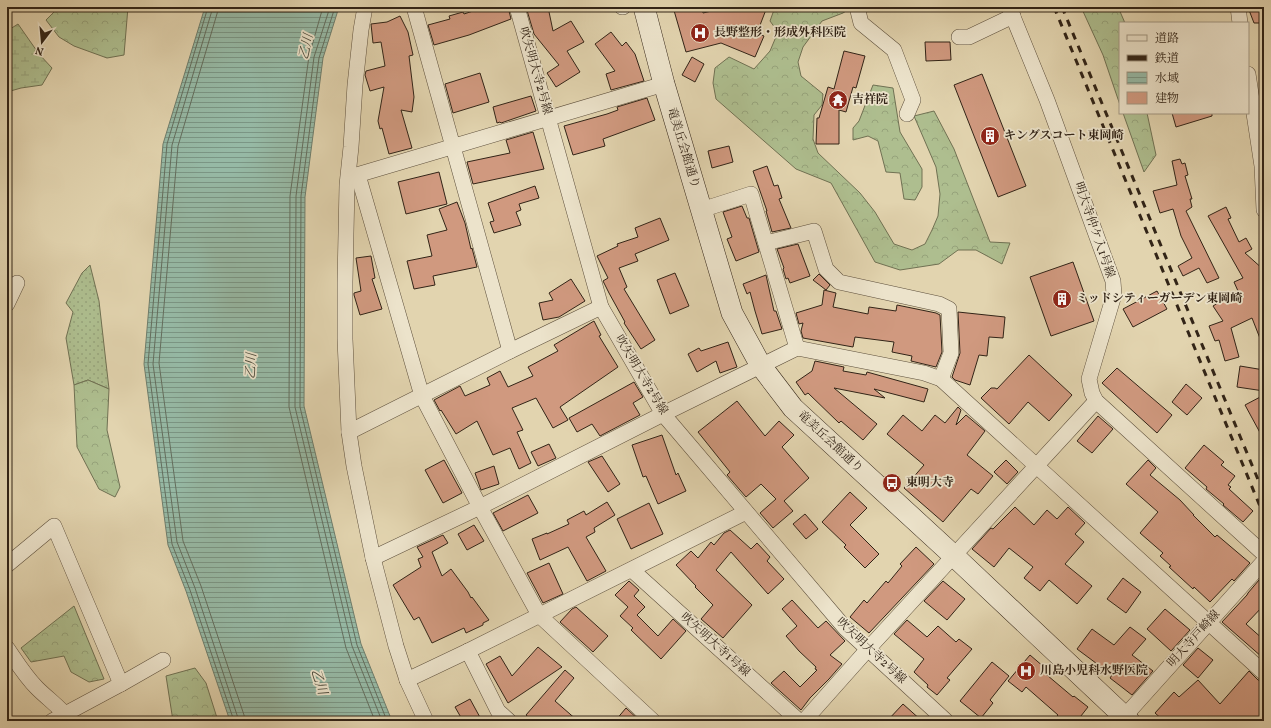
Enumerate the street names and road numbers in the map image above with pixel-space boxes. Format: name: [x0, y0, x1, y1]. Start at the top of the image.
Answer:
street label: 吹矢明大寺2号線: [515, 25, 555, 117]
street label: 竜美丘会館通り: [663, 105, 703, 191]
street label: 明大寺仲ケ入1号線: [1070, 180, 1118, 280]
street label: 吹矢明大寺2号線: [611, 332, 671, 418]
street label: 竜美丘会館通り: [794, 407, 866, 477]
street label: 明大寺戸崎線: [1164, 607, 1224, 671]
street label: 吹矢明大寺1号線: [677, 609, 753, 681]
street label: 吹矢明大寺2号線: [832, 614, 910, 688]

